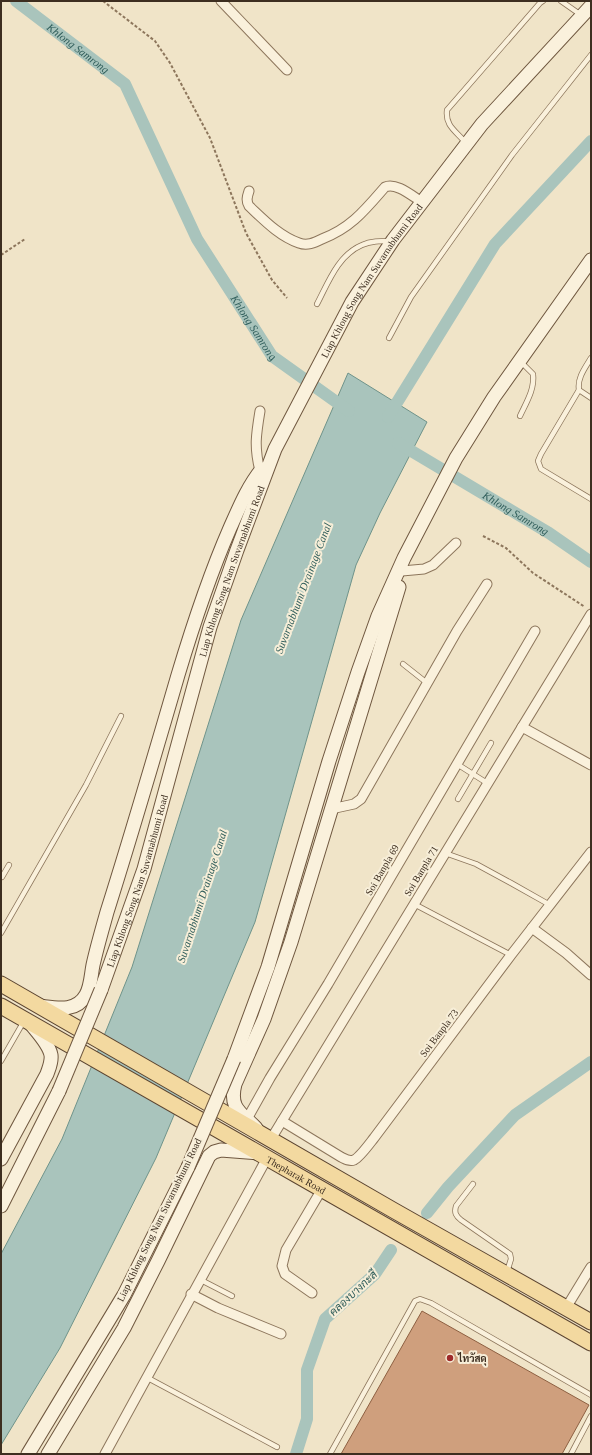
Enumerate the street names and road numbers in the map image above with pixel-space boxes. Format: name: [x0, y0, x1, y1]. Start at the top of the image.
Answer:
street label: Liap Khlong Song Nam Suvarnabhumi Road: [318, 202, 424, 359]
street label: Liap Khlong Song Nam Suvarnabhumi Road: [197, 484, 266, 658]
street label: Liap Khlong Song Nam Suvarnabhumi Road: [104, 793, 170, 968]
street label: Soi Banpla 69: [363, 843, 401, 897]
street label: Soi Banpla 71: [402, 844, 440, 898]
street label: Soi Banpla 73: [418, 1007, 460, 1059]
street label: Liap Khlong Song Nam Suvarnabhumi Road: [115, 1137, 203, 1303]
street label: Thepharak Road: [265, 1153, 328, 1196]

